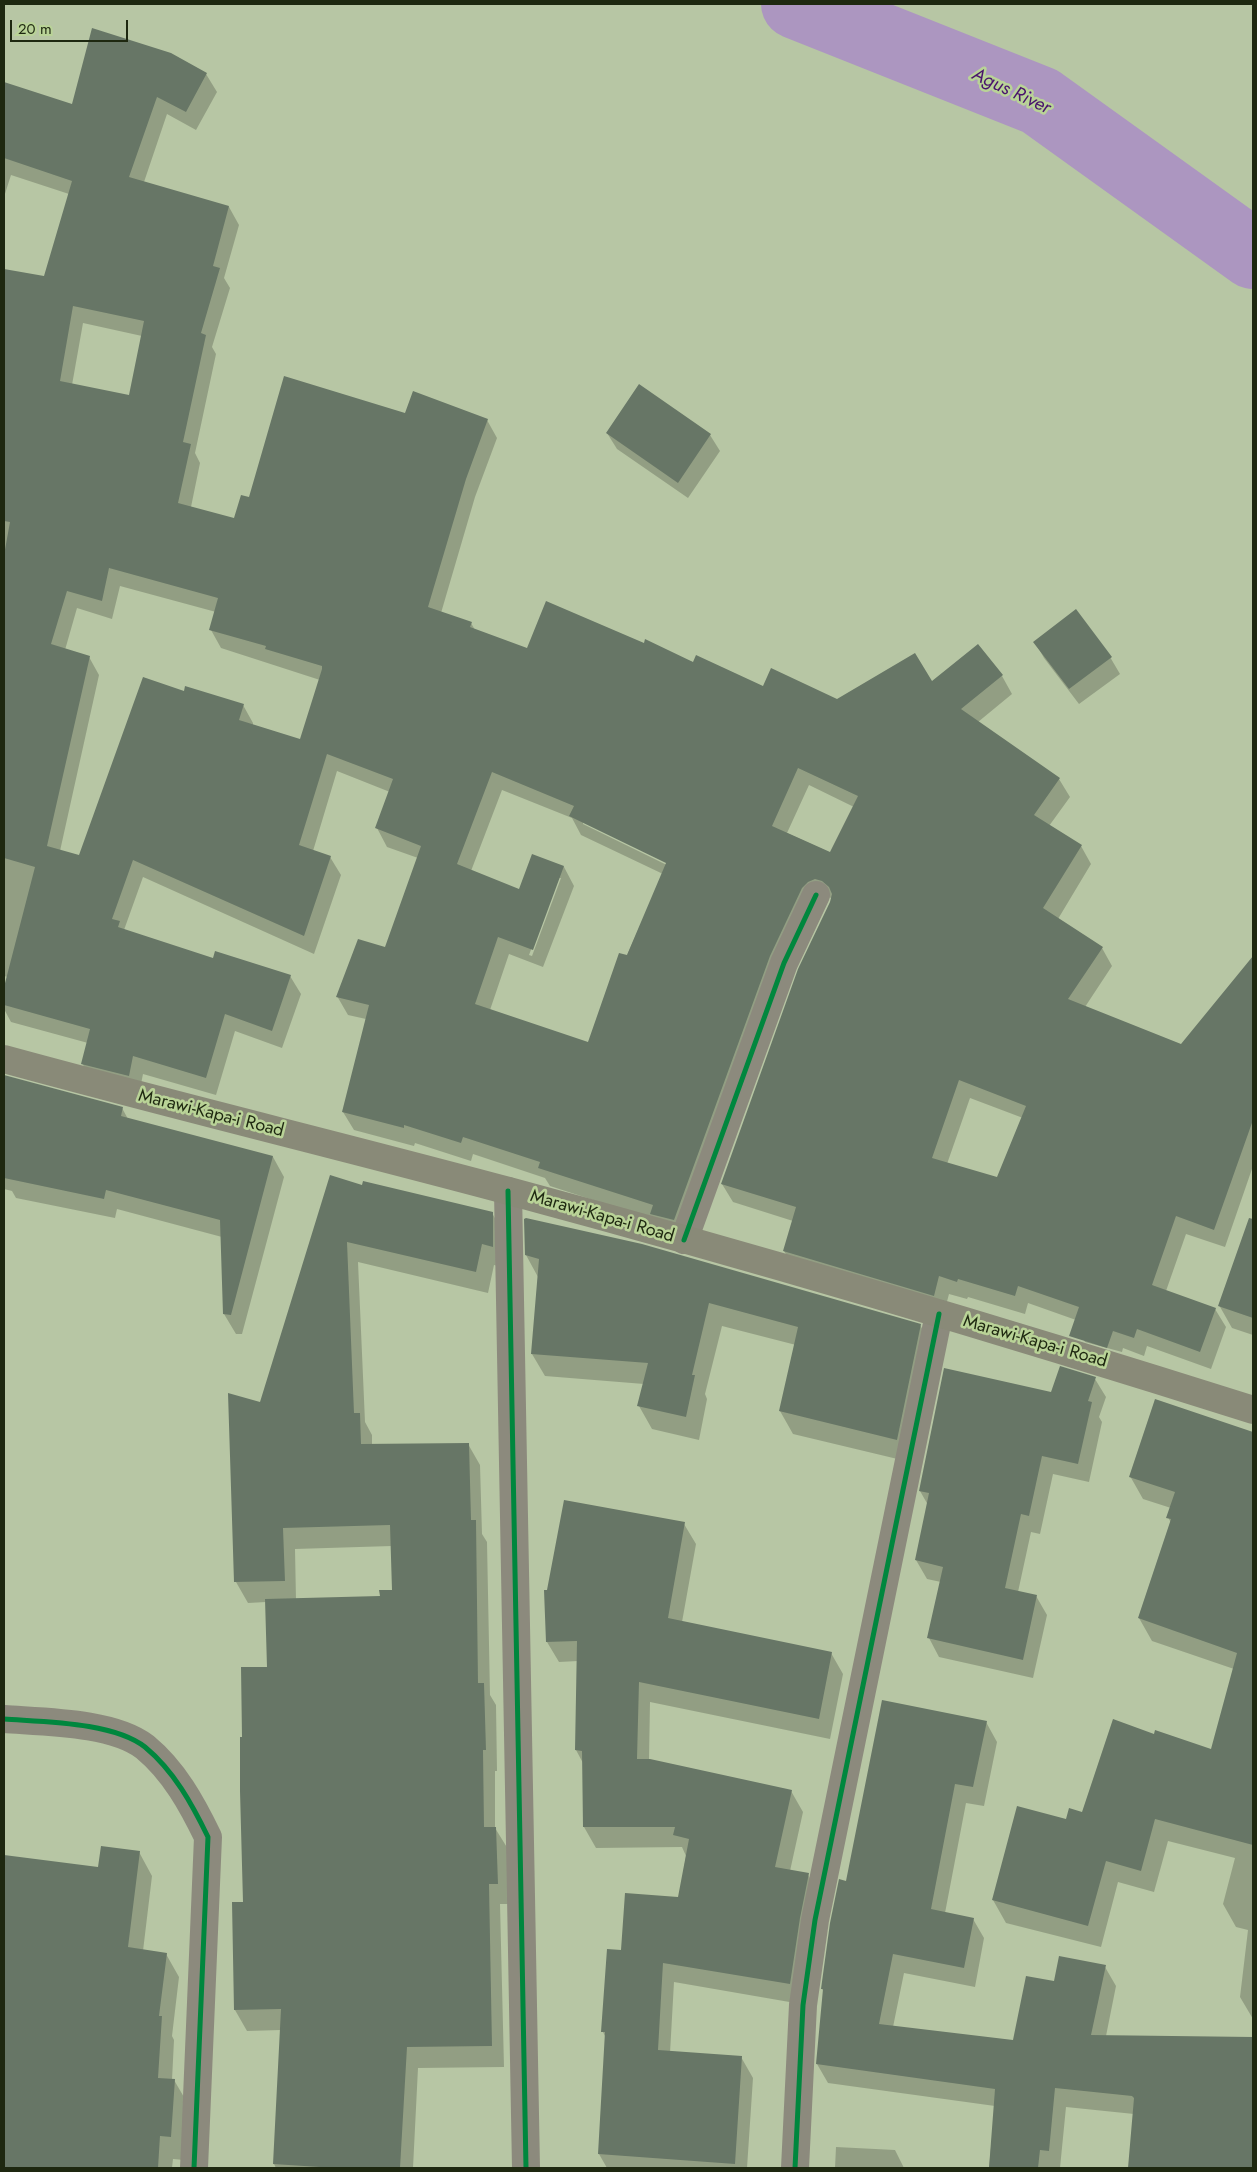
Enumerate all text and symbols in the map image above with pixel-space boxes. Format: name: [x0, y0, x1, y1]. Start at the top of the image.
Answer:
scale bar: [12, 10, 130, 42]
text: 20 m: [18, 18, 52, 40]
water label: Agus River: [968, 64, 1054, 120]
street label: Marawi-Kapa-i Road: [136, 1085, 286, 1143]
street label: Marawi-Kapa-i Road: [527, 1186, 677, 1248]
street label: Marawi-Kapa-i Road: [960, 1311, 1110, 1373]

